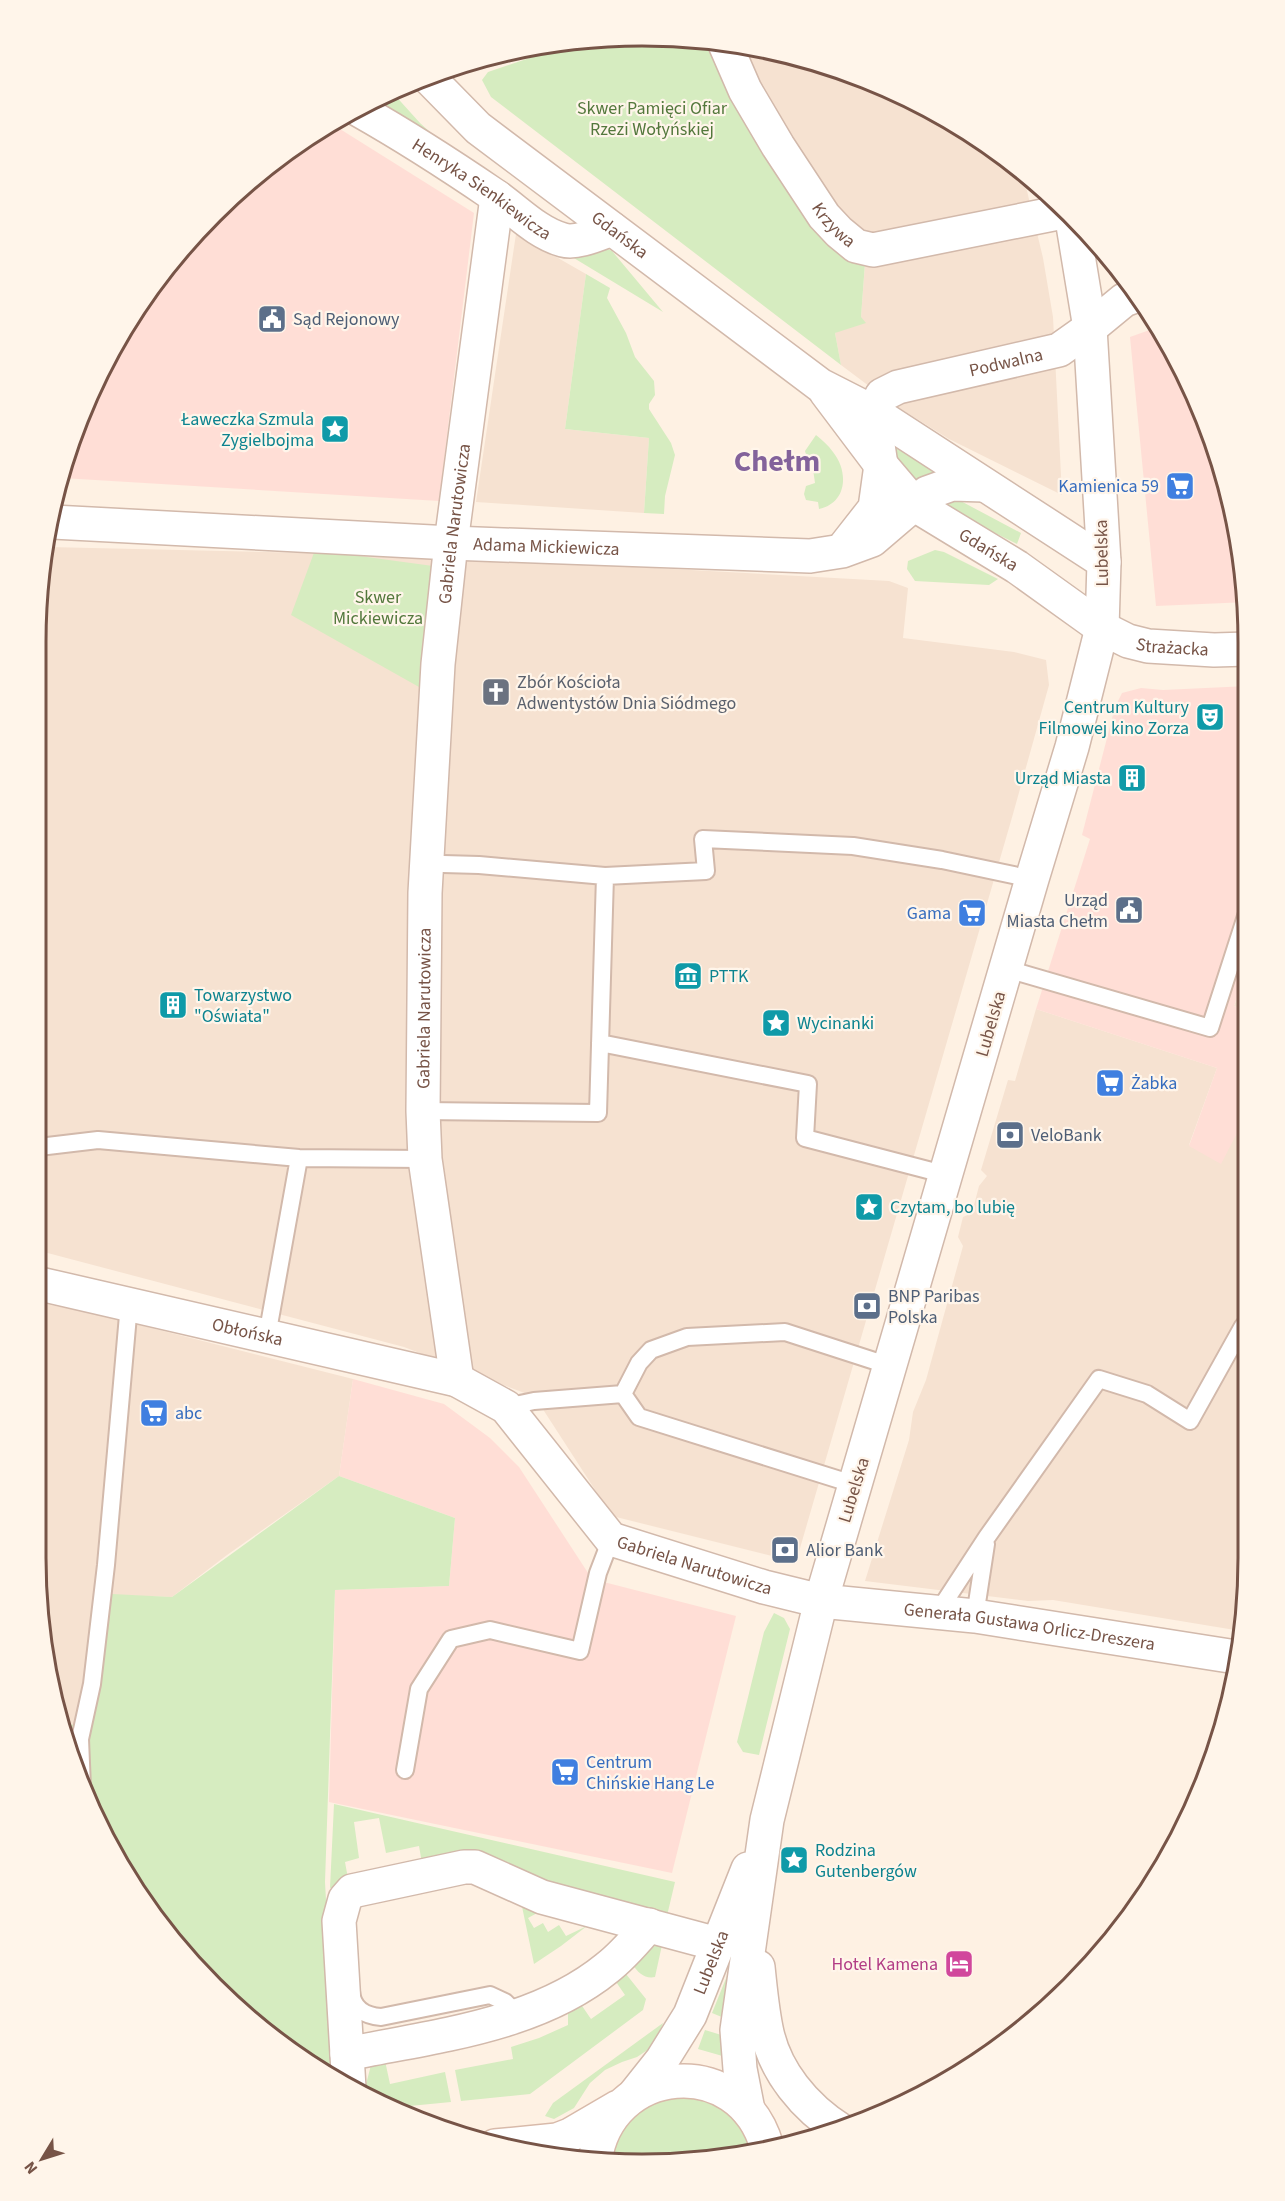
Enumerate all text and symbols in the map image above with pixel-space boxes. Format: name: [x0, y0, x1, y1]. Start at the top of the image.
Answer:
park label: Skwer Pamięci Ofiar Rzezi Wołyńskiej: [577, 96, 728, 142]
street label: Henryka Sienkiewicza: [407, 132, 556, 246]
street label: Krzywa: [806, 197, 861, 253]
street label: Gdańska: [586, 205, 654, 264]
public building icon: Sąd Rejonowy: [256, 303, 288, 335]
place label: Sąd Rejonowy: [293, 307, 400, 332]
street label: Podwalna: [967, 342, 1045, 383]
place label: Ławeczka Szmula Zygielbojma: [180, 407, 314, 453]
place icon: Ławeczka Szmula Zygielbojma: [319, 413, 351, 445]
district label: Chełm: [734, 440, 820, 483]
street label: Gabriela Narutowicza: [432, 442, 477, 605]
supermarket icon: Kamienica 59: [1164, 470, 1196, 502]
place label: Kamienica 59: [1058, 474, 1159, 499]
street label: Lubelska: [1089, 519, 1115, 587]
street label: Gdańska: [954, 522, 1023, 577]
street label: Adama Mickiewicza: [473, 531, 620, 562]
park label: Skwer Mickiewicza: [333, 585, 423, 631]
street label: Strażacka: [1133, 631, 1209, 662]
place label: Zbór Kościoła Adwentystów Dnia Siódmego: [517, 670, 736, 716]
church icon: Zbór Kościoła Adwentystów Dnia Siódmego: [480, 676, 512, 708]
place label: Centrum Kultury Filmowej kino Zorza: [1039, 695, 1190, 741]
theatre icon: Centrum Kultury Filmowej kino Zorza: [1194, 701, 1226, 733]
building icon: Urząd Miasta: [1116, 762, 1148, 794]
place label: Urząd Miasta: [1015, 766, 1111, 791]
place label: Urząd Miasta Chełm: [1007, 888, 1108, 934]
public building icon: Urząd Miasta Chełm: [1113, 894, 1145, 926]
supermarket icon: Gama: [956, 897, 988, 929]
place label: Gama: [907, 901, 951, 926]
street label: Gabriela Narutowicza: [411, 928, 437, 1089]
museum icon: PTTK: [672, 960, 704, 992]
place label: PTTK: [709, 964, 749, 989]
place label: Towarzystwo "Oświata": [194, 983, 292, 1029]
street label: Lubelska: [970, 988, 1012, 1060]
building icon: Towarzystwo "Oświata": [157, 989, 189, 1021]
place icon: Wycinanki: [760, 1007, 792, 1039]
place label: Wycinanki: [797, 1011, 874, 1036]
supermarket icon: Żabka: [1094, 1067, 1126, 1099]
place label: Żabka: [1131, 1071, 1177, 1096]
bank icon: VeloBank: [994, 1119, 1026, 1151]
place label: VeloBank: [1031, 1123, 1102, 1148]
place icon: Czytam, bo lubię: [853, 1191, 885, 1223]
place label: Czytam, bo lubię: [890, 1195, 1015, 1220]
place label: BNP Paribas Polska: [888, 1284, 980, 1330]
bank icon: BNP Paribas Polska: [851, 1290, 883, 1322]
street label: Obłońska: [210, 1311, 286, 1352]
supermarket icon: abc: [138, 1397, 170, 1429]
place label: abc: [175, 1401, 202, 1426]
street label: Lubelska: [832, 1454, 876, 1526]
street label: Gabriela Narutowicza: [614, 1529, 775, 1601]
bank icon: Alior Bank: [769, 1534, 801, 1566]
place label: Alior Bank: [806, 1538, 883, 1563]
street label: Generała Gustawa Orlicz-Dreszera: [903, 1597, 1157, 1657]
place label: Centrum Chińskie Hang Le: [586, 1750, 715, 1796]
supermarket icon: Centrum Chińskie Hang Le: [549, 1756, 581, 1788]
place label: Rodzina Gutenbergów: [815, 1838, 917, 1884]
place icon: Rodzina Gutenbergów: [778, 1844, 810, 1876]
street label: Lubelska: [687, 1927, 735, 1998]
hotel icon: Hotel Kamena: [943, 1948, 975, 1980]
place label: Hotel Kamena: [832, 1952, 938, 1977]
north arrow: [12, 2129, 72, 2189]
text: N: [19, 2157, 43, 2179]

